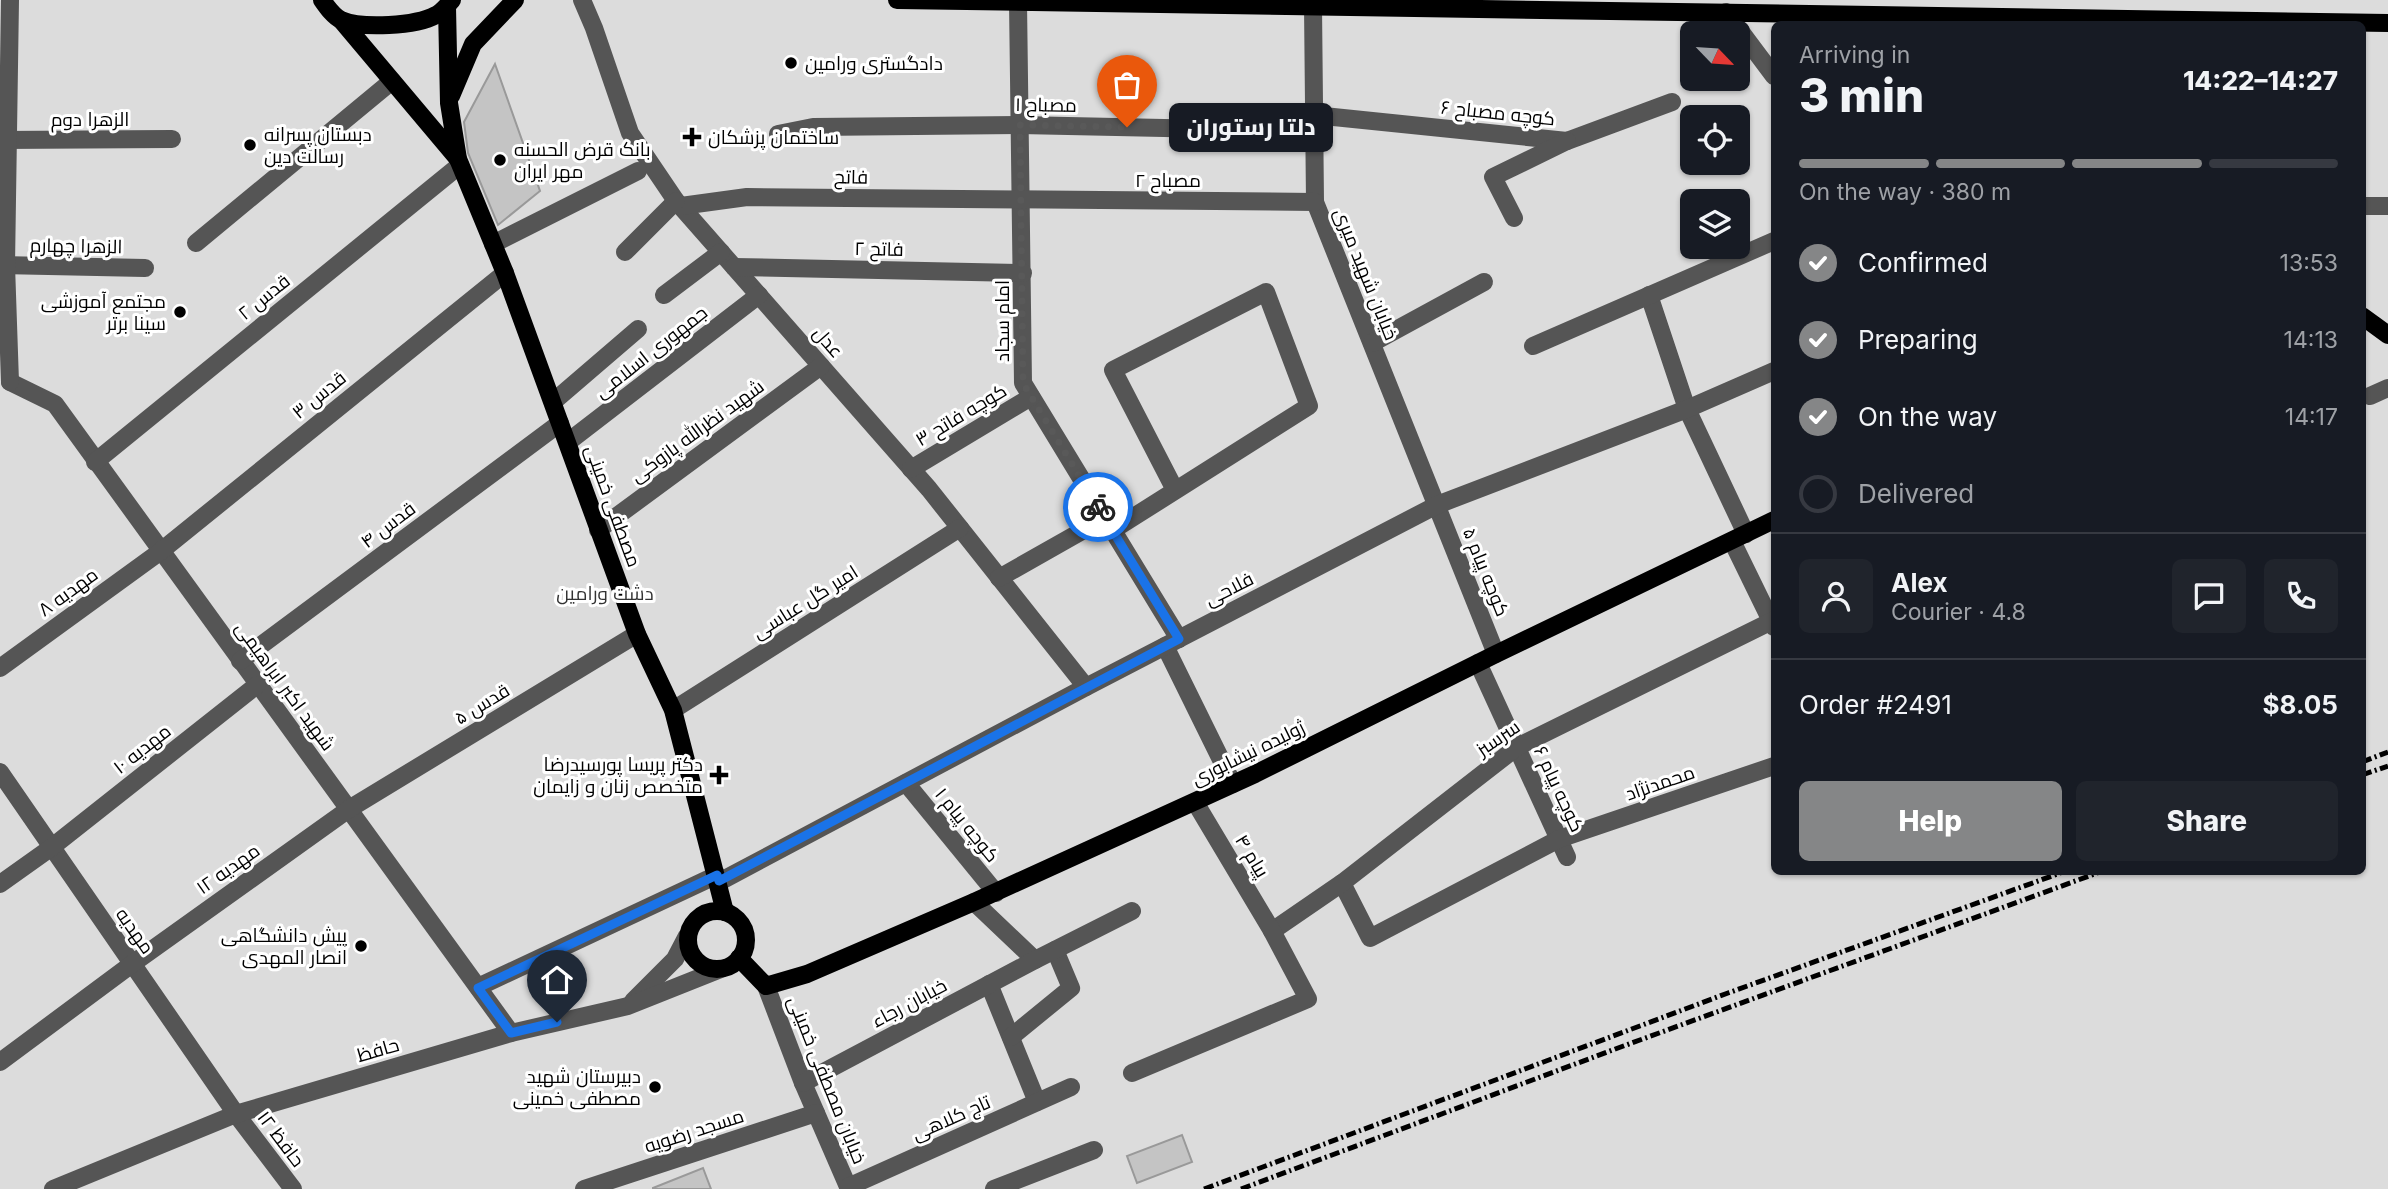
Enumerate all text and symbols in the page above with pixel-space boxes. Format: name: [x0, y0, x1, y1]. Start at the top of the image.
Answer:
north arrow: [1680, 21, 1750, 91]
map controls: [1680, 21, 1750, 259]
text: Arriving in: [1799, 41, 1910, 69]
place label: دادگستری ورامین: [805, 52, 943, 75]
marker: دادگستری ورامین: [783, 55, 799, 71]
pin: [1097, 55, 1157, 127]
text: 14:22–14:27: [2183, 65, 2338, 96]
icon: bag: [1108, 66, 1146, 104]
text: 3 min: [1799, 67, 1924, 123]
street label: مصباح ۱: [1015, 93, 1077, 119]
street label: کوچه مصباح ۶: [1440, 96, 1556, 132]
callout: دلتا رستوران: [1169, 102, 1334, 152]
button: locate: [1680, 105, 1750, 175]
street label: الزهرا دوم: [51, 108, 129, 133]
text: دلتا رستوران: [1186, 113, 1316, 141]
place label: دبستان پسرانه رسالت دین: [264, 123, 372, 168]
place label: ساختمان پزشکان: [708, 126, 839, 150]
marker: ساختمان پزشکان: [682, 127, 702, 147]
marker: دبستان پسرانه رسالت دین: [242, 137, 258, 153]
place label: بانک قرض الحسنه مهر ایران: [514, 138, 651, 183]
marker: بانک قرض الحسنه مهر ایران: [492, 152, 508, 168]
street label: فاتح: [834, 165, 868, 191]
street label: مصباح ۲: [1135, 169, 1201, 194]
text: On the way · 380 m: [1799, 178, 2011, 206]
button: layers: [1680, 189, 1750, 259]
street label: خیابان شهید میری: [1329, 205, 1403, 343]
street label: الزهرا چهارم: [29, 234, 123, 260]
street label: فاتح ۲: [854, 237, 904, 263]
icon: check: [1799, 244, 1837, 282]
text: Confirmed: [1858, 247, 1988, 278]
text: 13:53: [2280, 249, 2338, 277]
street label: قدس ۲: [233, 269, 295, 325]
street label: امام سجاد: [991, 280, 1016, 362]
place label: مجتمع آموزشی سینا برتر: [41, 290, 166, 335]
street label: جمهوری اسلامی: [590, 301, 712, 403]
marker: مجتمع آموزشی سینا برتر: [172, 304, 188, 320]
icon: check: [1799, 321, 1837, 359]
street label: عدل: [808, 322, 848, 362]
text: Preparing: [1858, 324, 1978, 355]
text: 14:13: [2284, 326, 2338, 354]
street label: قدس ۳: [287, 366, 351, 424]
street label: شهید نظرالله پازوکی: [625, 374, 769, 488]
street label: کوچه فاتح ۳: [911, 379, 1012, 453]
icon: check: [1799, 398, 1837, 436]
text: On the way: [1858, 401, 1997, 432]
text: 14:17: [2285, 403, 2338, 431]
street label: مصطفی خمینی: [580, 442, 646, 570]
courier: [1063, 472, 1133, 542]
text: Delivered: [1858, 478, 1974, 509]
icon: bike: [1079, 488, 1117, 526]
street label: قدس ۴: [356, 497, 420, 553]
street label: کوچه پیام ۵: [1456, 524, 1514, 620]
button: person: [1799, 559, 1873, 633]
button: chat: [2172, 559, 2246, 633]
button: phone: [2264, 559, 2338, 633]
street label: امیر گل عباسی: [748, 560, 862, 644]
street label: مهدیه ۸: [34, 563, 102, 621]
street label: فلاحی: [1201, 567, 1257, 611]
text: Alex: [1891, 567, 1948, 598]
park label: دشت ورامین: [556, 582, 654, 605]
text: Courier · 4.8: [1891, 598, 2026, 626]
street label: شهید اکبر ابراهیمی: [230, 617, 340, 755]
street label: قدس ۵: [450, 679, 514, 729]
text: Order #2491: [1799, 689, 1952, 720]
text: $8.05: [2263, 689, 2338, 720]
street label: سرسبز: [1471, 715, 1524, 762]
street label: ژولیده نیشابوری: [1187, 716, 1309, 790]
street label: مهدیه ۱۰: [109, 719, 175, 779]
street label: کوچه پیام ۶: [1527, 742, 1589, 837]
place label: دکتر پریسا پورسیدرضا متخصص زنان و زایمان: [533, 753, 703, 798]
street label: محمدنژاد: [1622, 760, 1698, 806]
marker: دکتر پریسا پورسیدرضا متخصص زنان و زایمان: [709, 765, 729, 785]
button: Help: [1799, 781, 2062, 861]
button: Share: [2076, 781, 2338, 861]
street label: کوچه پیام ۱: [928, 783, 1004, 868]
street label: پیام ۴: [1229, 830, 1274, 883]
street label: مهدیه ۱۲: [192, 839, 264, 899]
street label: مهدیه: [111, 904, 159, 958]
place label: پیش دانشگاهی انصار المهدی: [221, 924, 347, 969]
marker: پیش دانشگاهی انصار المهدی: [353, 938, 369, 954]
pin: [527, 950, 587, 1022]
icon: home: [538, 961, 576, 999]
street label: خیابان رجاء: [867, 974, 951, 1032]
street label: خیابان مصطفی خمینی: [783, 993, 871, 1167]
street label: حافظ: [354, 1033, 402, 1067]
place label: دبیرستان شهید مصطفی خمینی: [513, 1065, 641, 1110]
marker: دبیرستان شهید مصطفی خمینی: [647, 1079, 663, 1095]
street label: تاج کلاهی: [908, 1090, 995, 1147]
street label: مسجد رضویه: [641, 1104, 747, 1158]
street label: حافظ ۱۲: [253, 1106, 309, 1172]

